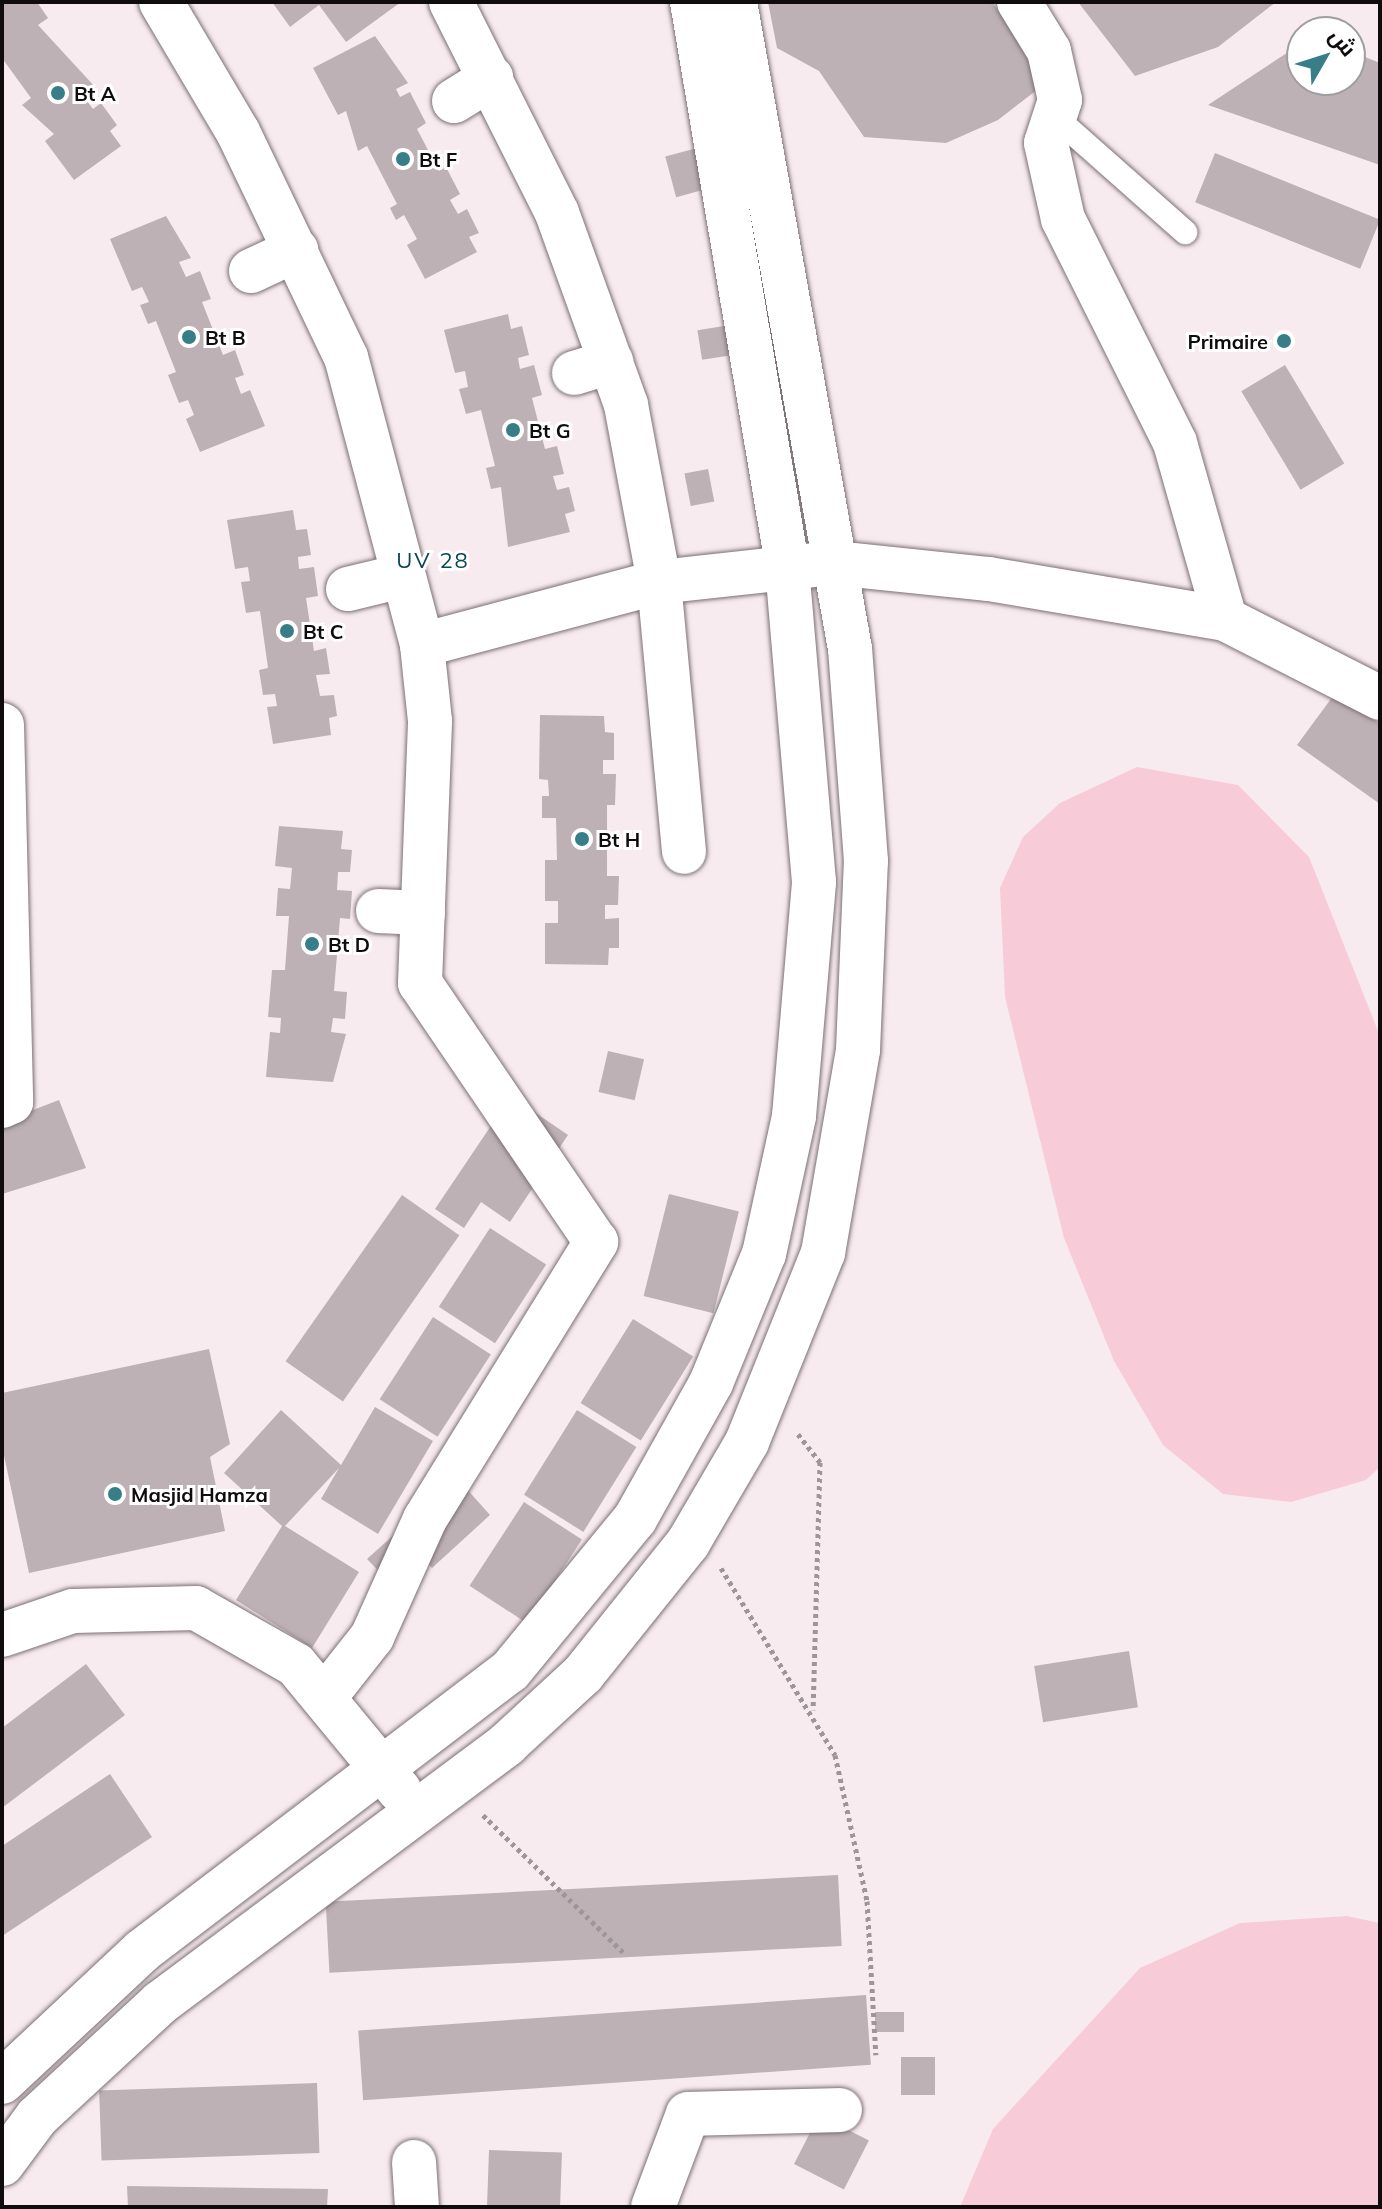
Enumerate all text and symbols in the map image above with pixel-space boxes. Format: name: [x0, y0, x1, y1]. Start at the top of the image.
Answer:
north arrow: [1286, 16, 1366, 96]
text: ش: [1323, 22, 1363, 62]
place label: Bt A: [74, 81, 116, 105]
marker: Bt A: [49, 84, 67, 102]
place label: Bt F: [419, 147, 457, 171]
marker: Bt F: [394, 150, 412, 168]
place label: Bt B: [205, 325, 246, 349]
marker: Bt B: [180, 328, 198, 346]
place label: Primaire: [1188, 329, 1268, 353]
marker: Primaire: [1275, 332, 1293, 350]
place label: Bt G: [529, 418, 571, 442]
marker: Bt G: [504, 421, 522, 439]
district label: UV 28: [396, 548, 470, 574]
place label: Bt C: [303, 619, 344, 643]
marker: Bt C: [278, 622, 296, 640]
place label: Bt H: [598, 827, 640, 851]
marker: Bt H: [573, 830, 591, 848]
place label: Bt D: [328, 932, 370, 956]
marker: Bt D: [303, 935, 321, 953]
place label: Masjid Hamza: [131, 1482, 268, 1506]
marker: Masjid Hamza: [106, 1485, 124, 1503]

